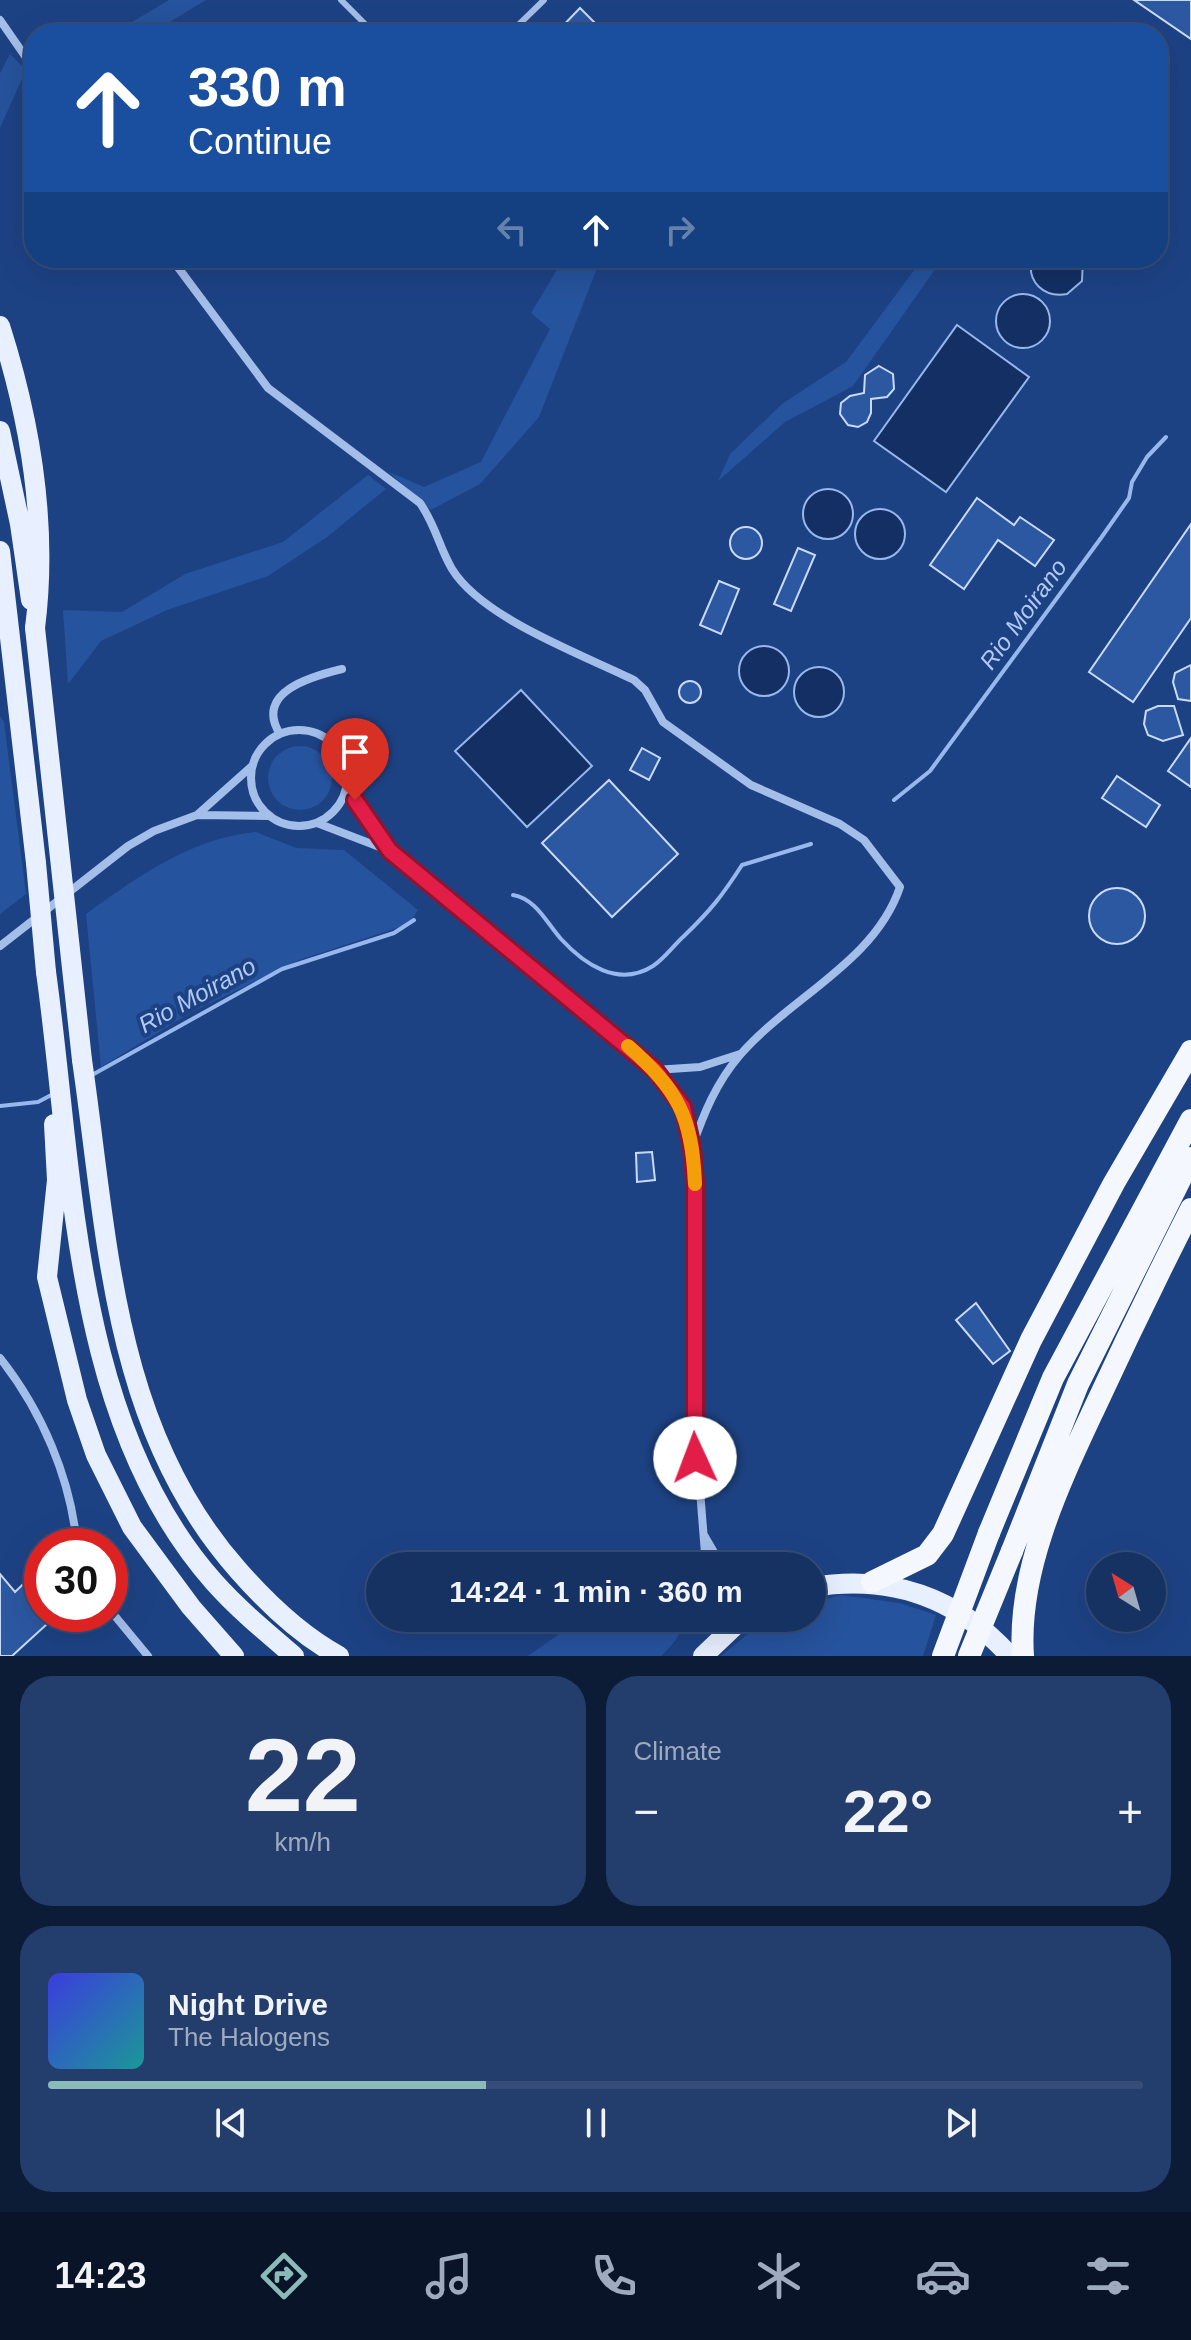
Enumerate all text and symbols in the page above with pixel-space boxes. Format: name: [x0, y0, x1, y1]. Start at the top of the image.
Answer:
text: 330 m: [188, 55, 347, 118]
icon: ahead: [56, 56, 160, 160]
text: Continue: [188, 121, 332, 162]
icon: left: [490, 208, 534, 252]
icon: ahead: [574, 208, 618, 252]
icon: right: [658, 208, 702, 252]
water label: Rio Moirano: [974, 554, 1072, 674]
pin: [321, 718, 389, 800]
icon: arrive: [333, 730, 377, 774]
water label: Rio Moirano: [134, 952, 260, 1038]
position arrow: [653, 1416, 737, 1500]
speed limit sign: 30: [24, 1528, 128, 1632]
north arrow: [1086, 1552, 1166, 1632]
map controls: [1086, 1552, 1166, 1632]
text: 14:24 · 1 min · 360 m: [449, 1575, 743, 1608]
text: 22: [245, 1717, 361, 1833]
text: Climate: [634, 1736, 722, 1766]
text: 22°: [843, 1778, 934, 1845]
text: −: [634, 1787, 659, 1836]
text: +: [1117, 1787, 1143, 1836]
text: km/h: [275, 1827, 331, 1857]
text: Night Drive: [168, 1988, 328, 2021]
text: The Halogens: [168, 2022, 330, 2052]
icon: previous: [209, 2101, 253, 2145]
icon: pause: [574, 2101, 618, 2145]
icon: next: [939, 2101, 983, 2145]
icon: directions: [256, 2248, 312, 2304]
icon: music: [421, 2248, 477, 2304]
icon: phone: [586, 2248, 642, 2304]
icon: climate: [751, 2248, 807, 2304]
icon: car: [915, 2248, 971, 2304]
icon: filters: [1080, 2248, 1136, 2304]
text: 14:23: [54, 2255, 147, 2296]

